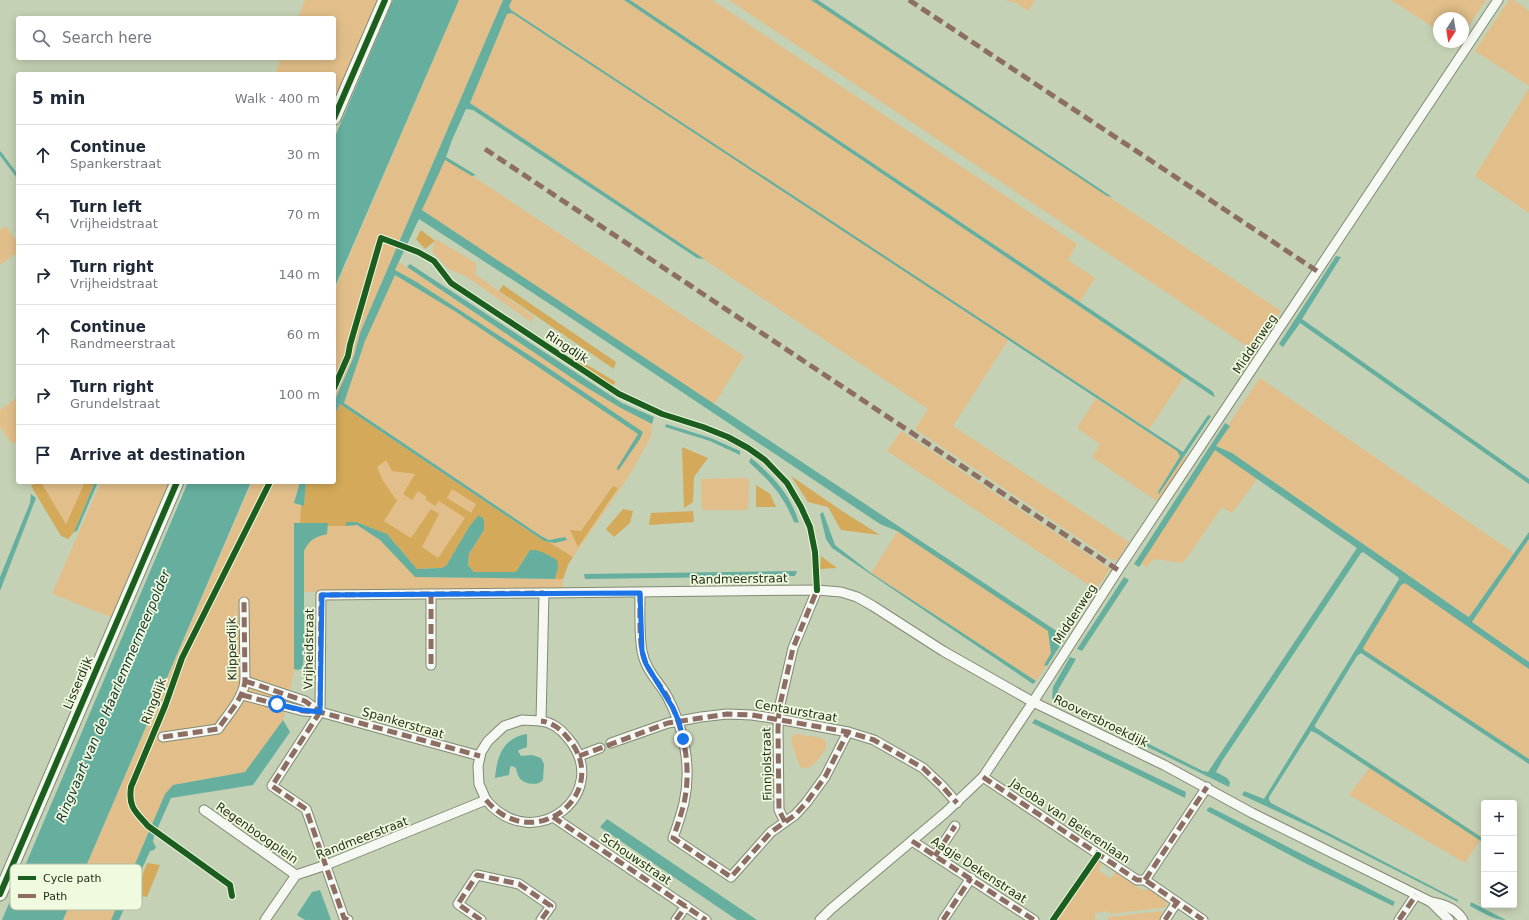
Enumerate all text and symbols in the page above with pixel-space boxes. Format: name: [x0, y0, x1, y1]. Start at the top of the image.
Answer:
north arrow: [1433, 12, 1469, 48]
search box: [16, 16, 336, 60]
icon: search: [30, 27, 52, 49]
text: Search here: [62, 29, 152, 47]
text: 5 min: [32, 88, 85, 108]
text: Walk · 400 m: [235, 91, 320, 106]
text: Continue: [70, 138, 146, 156]
icon: ahead: [32, 144, 54, 166]
text: 30 m: [287, 147, 320, 162]
text: Spankerstraat: [70, 156, 161, 171]
text: Turn left: [70, 198, 142, 216]
icon: left: [32, 204, 54, 226]
text: 70 m: [287, 207, 320, 222]
text: Vrijheidstraat: [70, 216, 158, 231]
text: Turn right: [70, 258, 154, 276]
icon: right: [32, 264, 54, 286]
text: 140 m: [278, 267, 320, 282]
text: Vrijheidstraat: [70, 276, 158, 291]
street label: Middenweg: [1230, 312, 1280, 376]
text: Continue: [70, 318, 146, 336]
icon: ahead: [32, 324, 54, 346]
text: 60 m: [287, 327, 320, 342]
street label: Ringdijk: [543, 328, 591, 366]
text: Randmeerstraat: [70, 336, 175, 351]
text: Turn right: [70, 378, 154, 396]
icon: right: [32, 384, 54, 406]
text: 100 m: [278, 387, 320, 402]
text: Grundelstraat: [70, 396, 160, 411]
icon: arrive: [32, 444, 54, 466]
text: Arrive at destination: [70, 446, 245, 464]
water label: Ringvaart van de Haarlemmermeerpolder: [53, 566, 174, 824]
street label: Randmeerstraat: [690, 571, 788, 587]
street label: Middenweg: [1050, 581, 1100, 647]
street label: Vrijheidstraat: [301, 608, 317, 690]
street label: Klipperdijk: [224, 617, 240, 681]
street label: Lisserdijk: [61, 655, 95, 711]
street label: Ringdijk: [139, 676, 169, 726]
street label: Rooversbroekdijk: [1051, 692, 1151, 750]
route start: [268, 695, 286, 713]
street label: Centaurstraat: [754, 697, 839, 725]
street label: Spankerstraat: [361, 705, 446, 741]
street label: Finnjolstraat: [759, 727, 775, 801]
route end: [674, 730, 692, 748]
street label: Jacoba van Beierenlaan: [1007, 775, 1132, 866]
street label: Regenboogplein: [213, 799, 301, 867]
map controls: [1481, 800, 1517, 908]
button: +: [1481, 800, 1517, 836]
street label: Randmeerstraat: [314, 814, 410, 862]
street label: Schouwstraat: [598, 830, 674, 888]
street label: Aagje Dekenstraat: [929, 834, 1030, 906]
button: −: [1481, 836, 1517, 872]
legend: [10, 864, 142, 910]
text: Cycle path: [43, 872, 102, 885]
button: layers: [1481, 872, 1517, 908]
text: Path: [43, 890, 67, 903]

